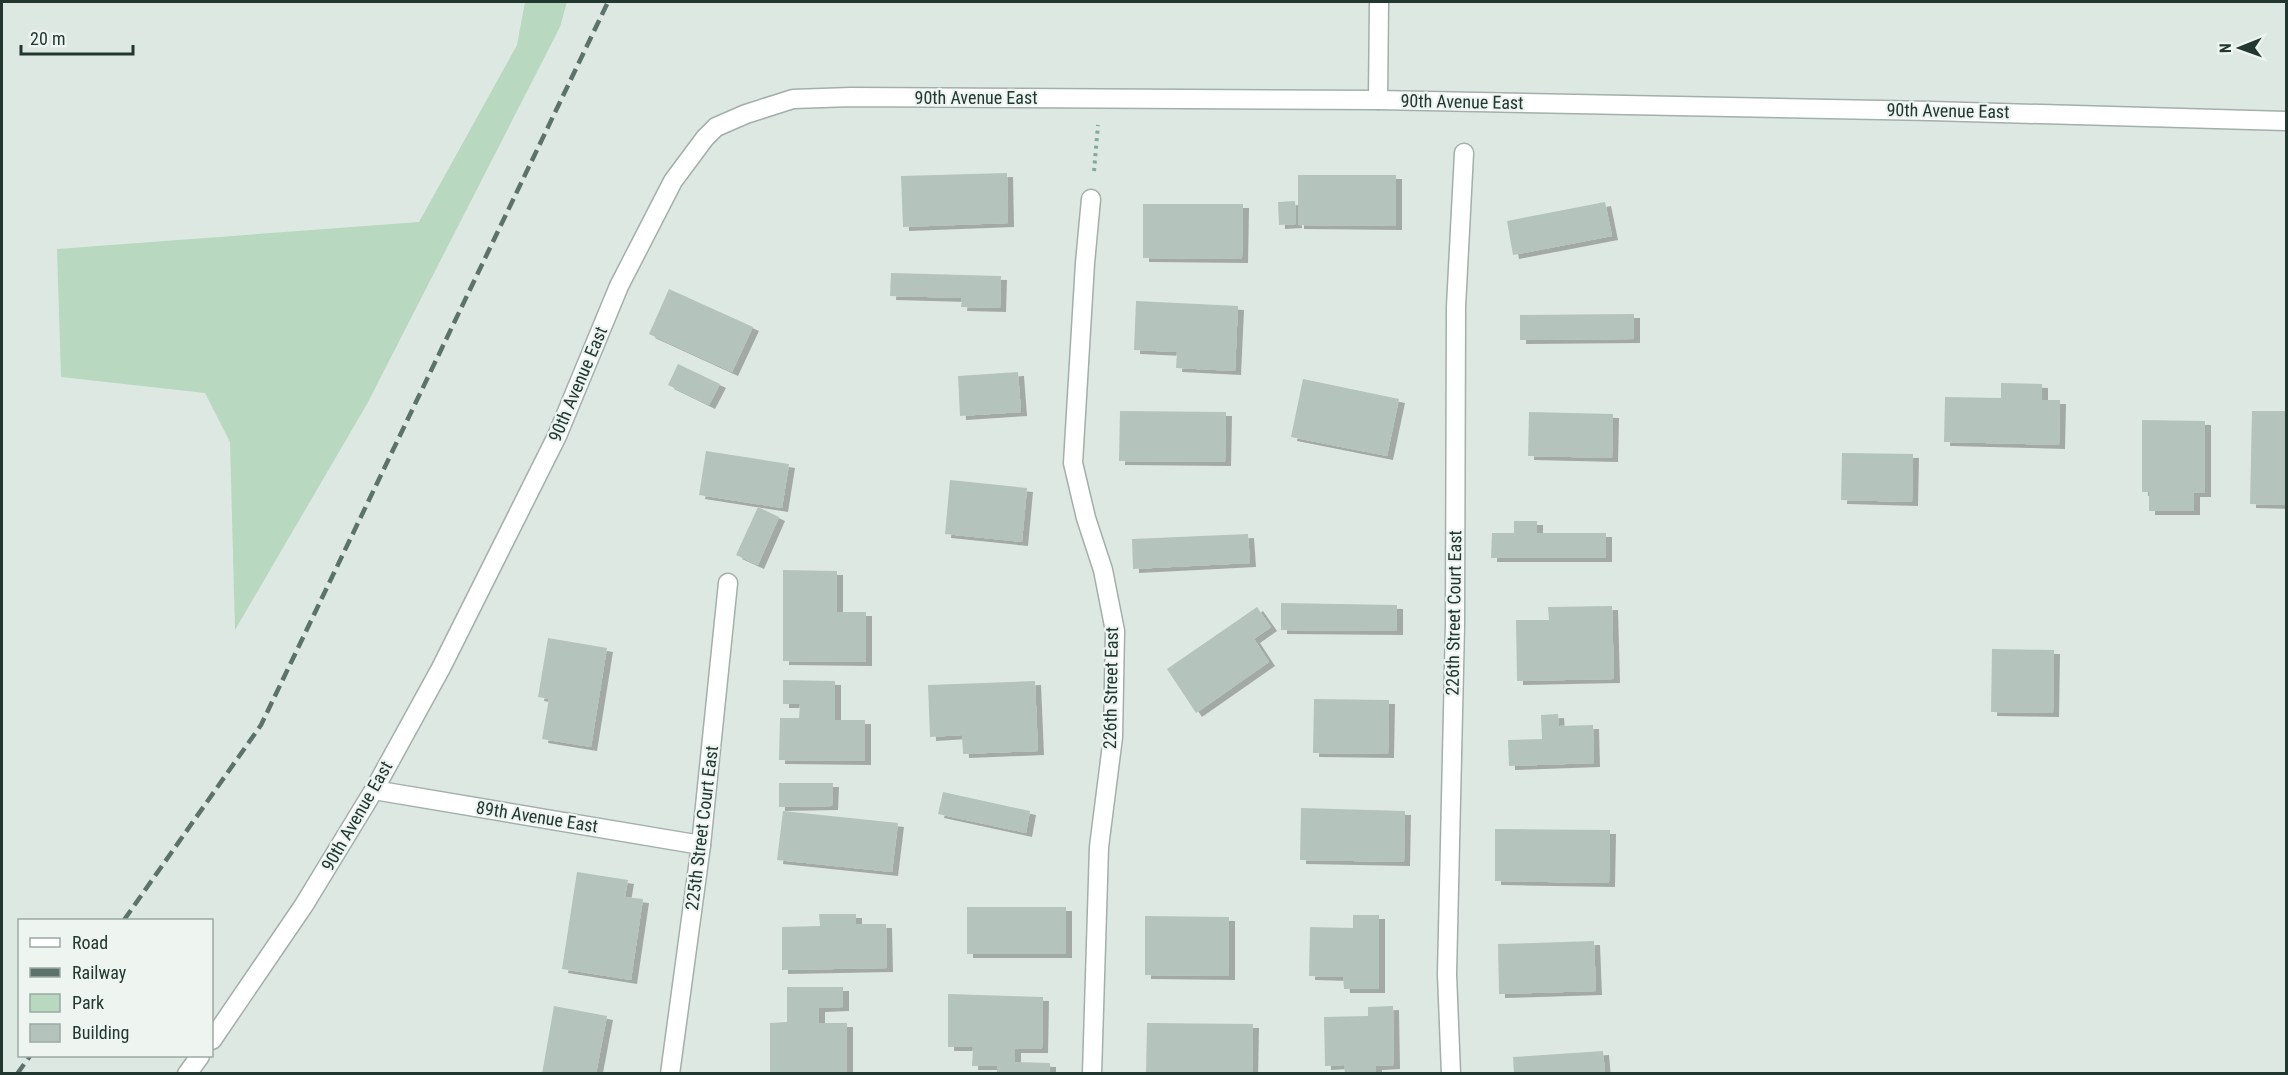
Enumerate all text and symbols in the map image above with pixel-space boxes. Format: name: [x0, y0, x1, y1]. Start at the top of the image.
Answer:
scale bar: [21, 18, 134, 56]
north arrow: [2210, 18, 2270, 78]
text: 20 m: [30, 28, 65, 49]
text: N: [2216, 43, 2235, 53]
street label: 90th Avenue East: [915, 87, 1037, 108]
street label: 90th Avenue East: [1400, 90, 1524, 113]
street label: 90th Avenue East: [1886, 99, 2010, 122]
street label: 90th Avenue East: [544, 323, 611, 445]
street label: 226th Street Court East: [1442, 530, 1465, 696]
street label: 226th Street East: [1099, 627, 1122, 749]
street label: 225th Street Court East: [681, 745, 722, 911]
street label: 90th Avenue East: [317, 757, 396, 874]
street label: 89th Avenue East: [475, 797, 599, 836]
legend: [18, 919, 213, 1057]
text: Road: [72, 932, 108, 953]
text: Railway: [72, 962, 127, 983]
text: Park: [72, 992, 104, 1013]
text: Building: [72, 1022, 129, 1043]

